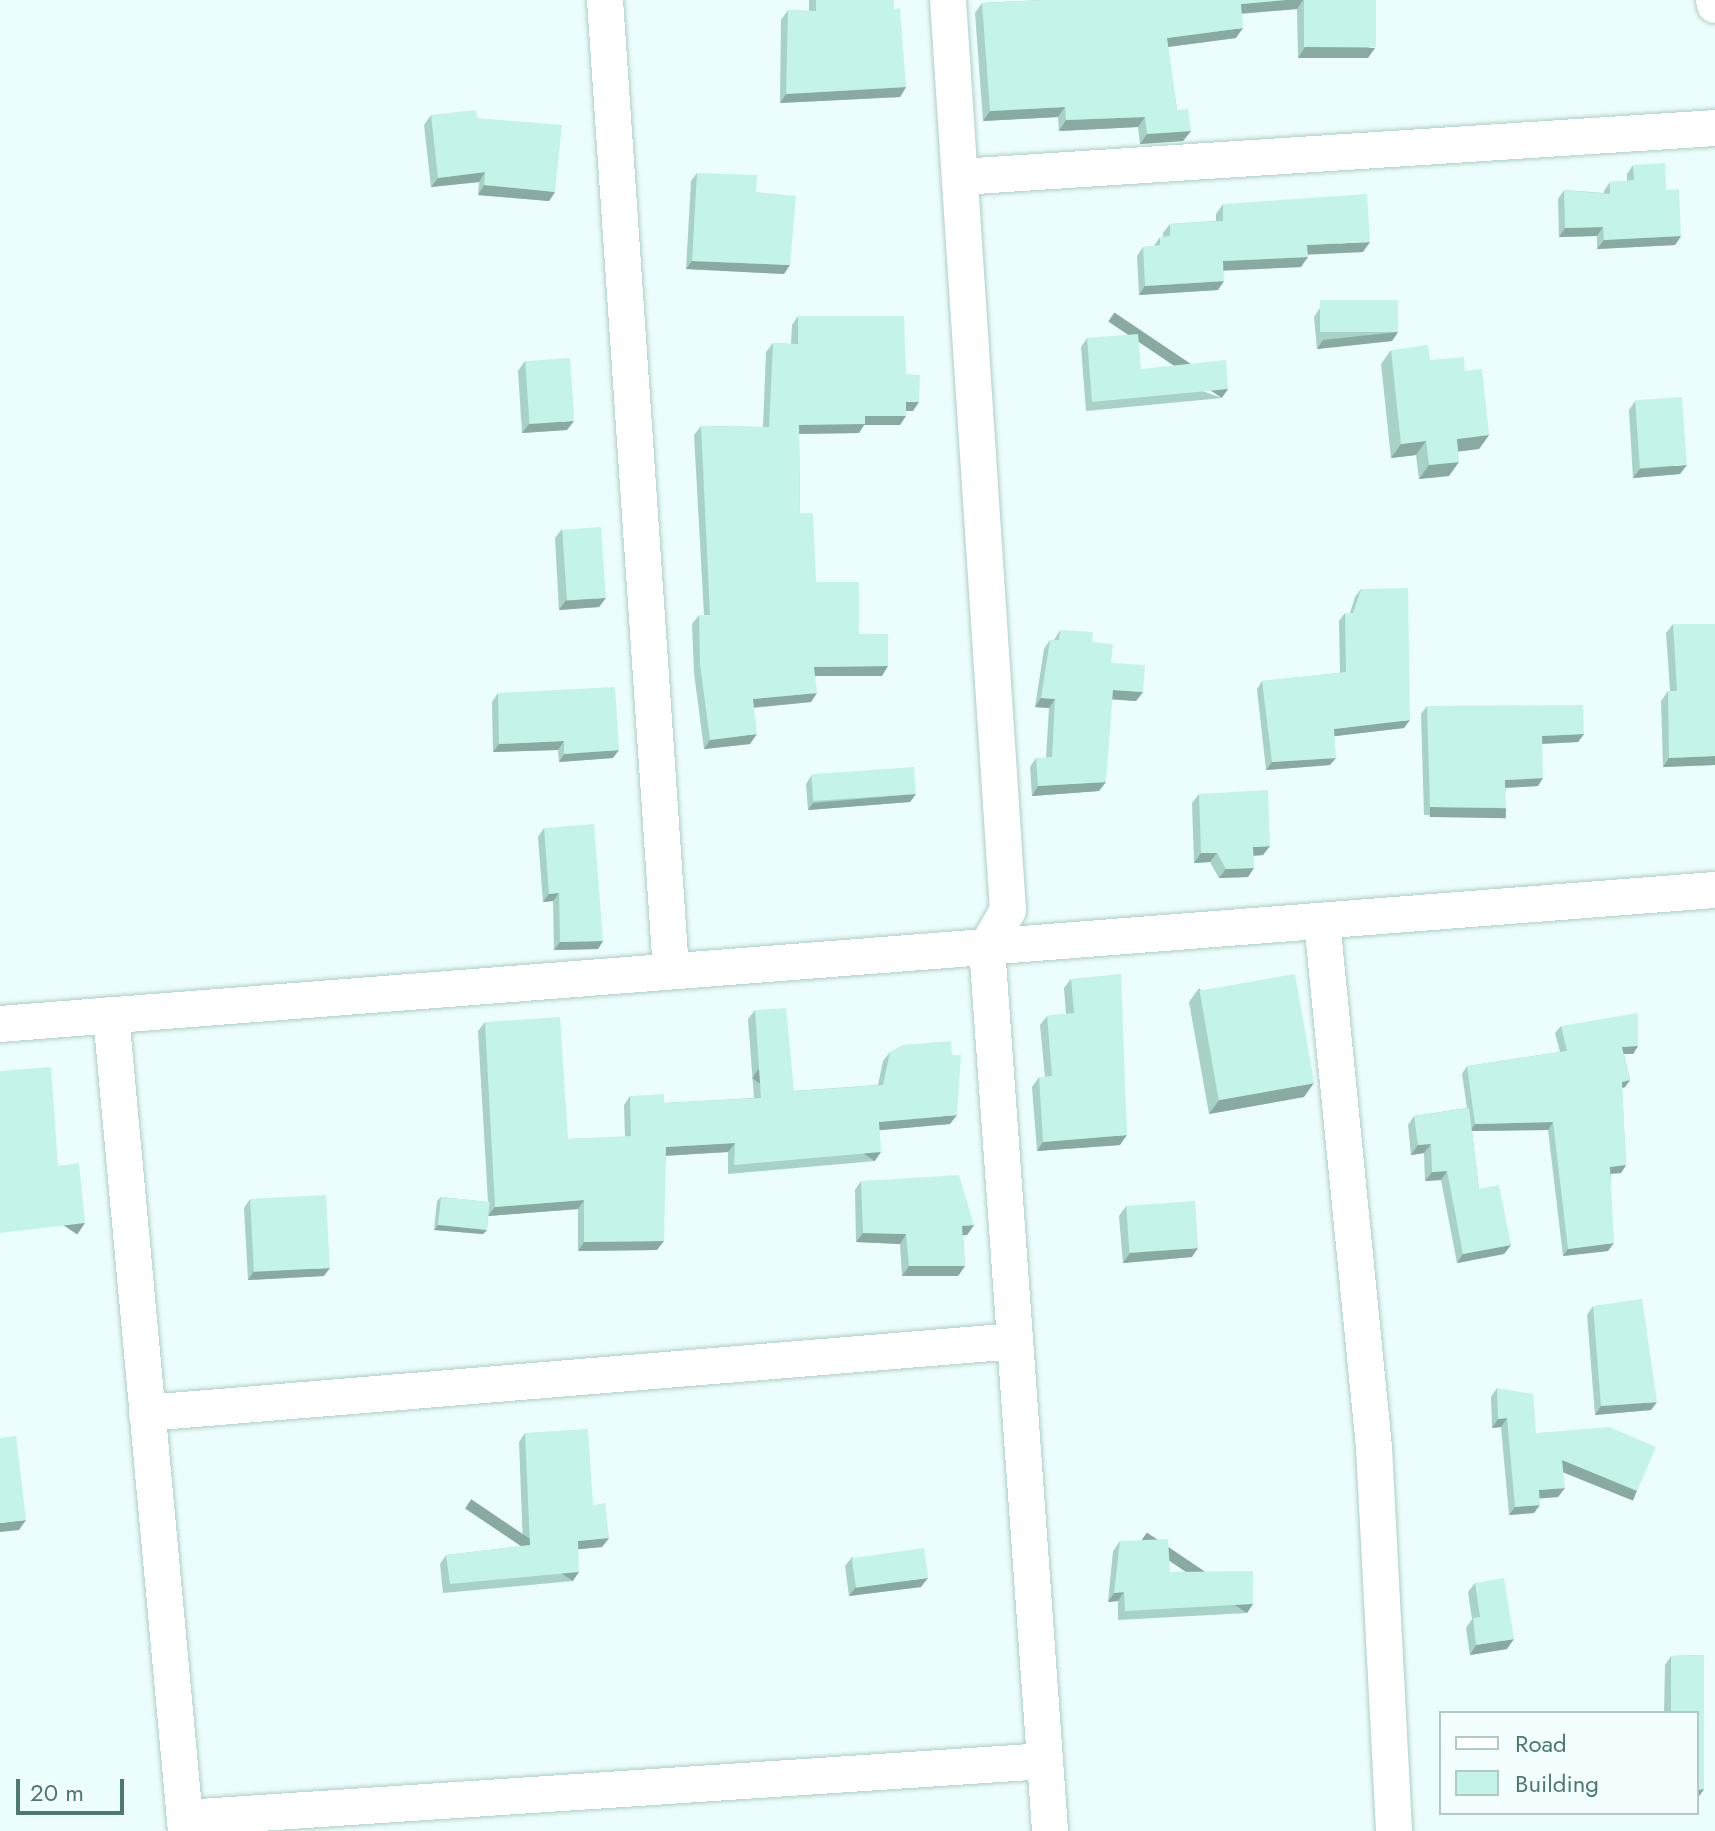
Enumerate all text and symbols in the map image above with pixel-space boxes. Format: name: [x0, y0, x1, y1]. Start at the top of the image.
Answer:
legend: [1439, 1711, 1699, 1815]
text: Road: [1515, 1726, 1567, 1761]
scale bar: [20, 1763, 128, 1813]
text: Building: [1515, 1766, 1599, 1801]
text: 20 m: [30, 1775, 84, 1810]

